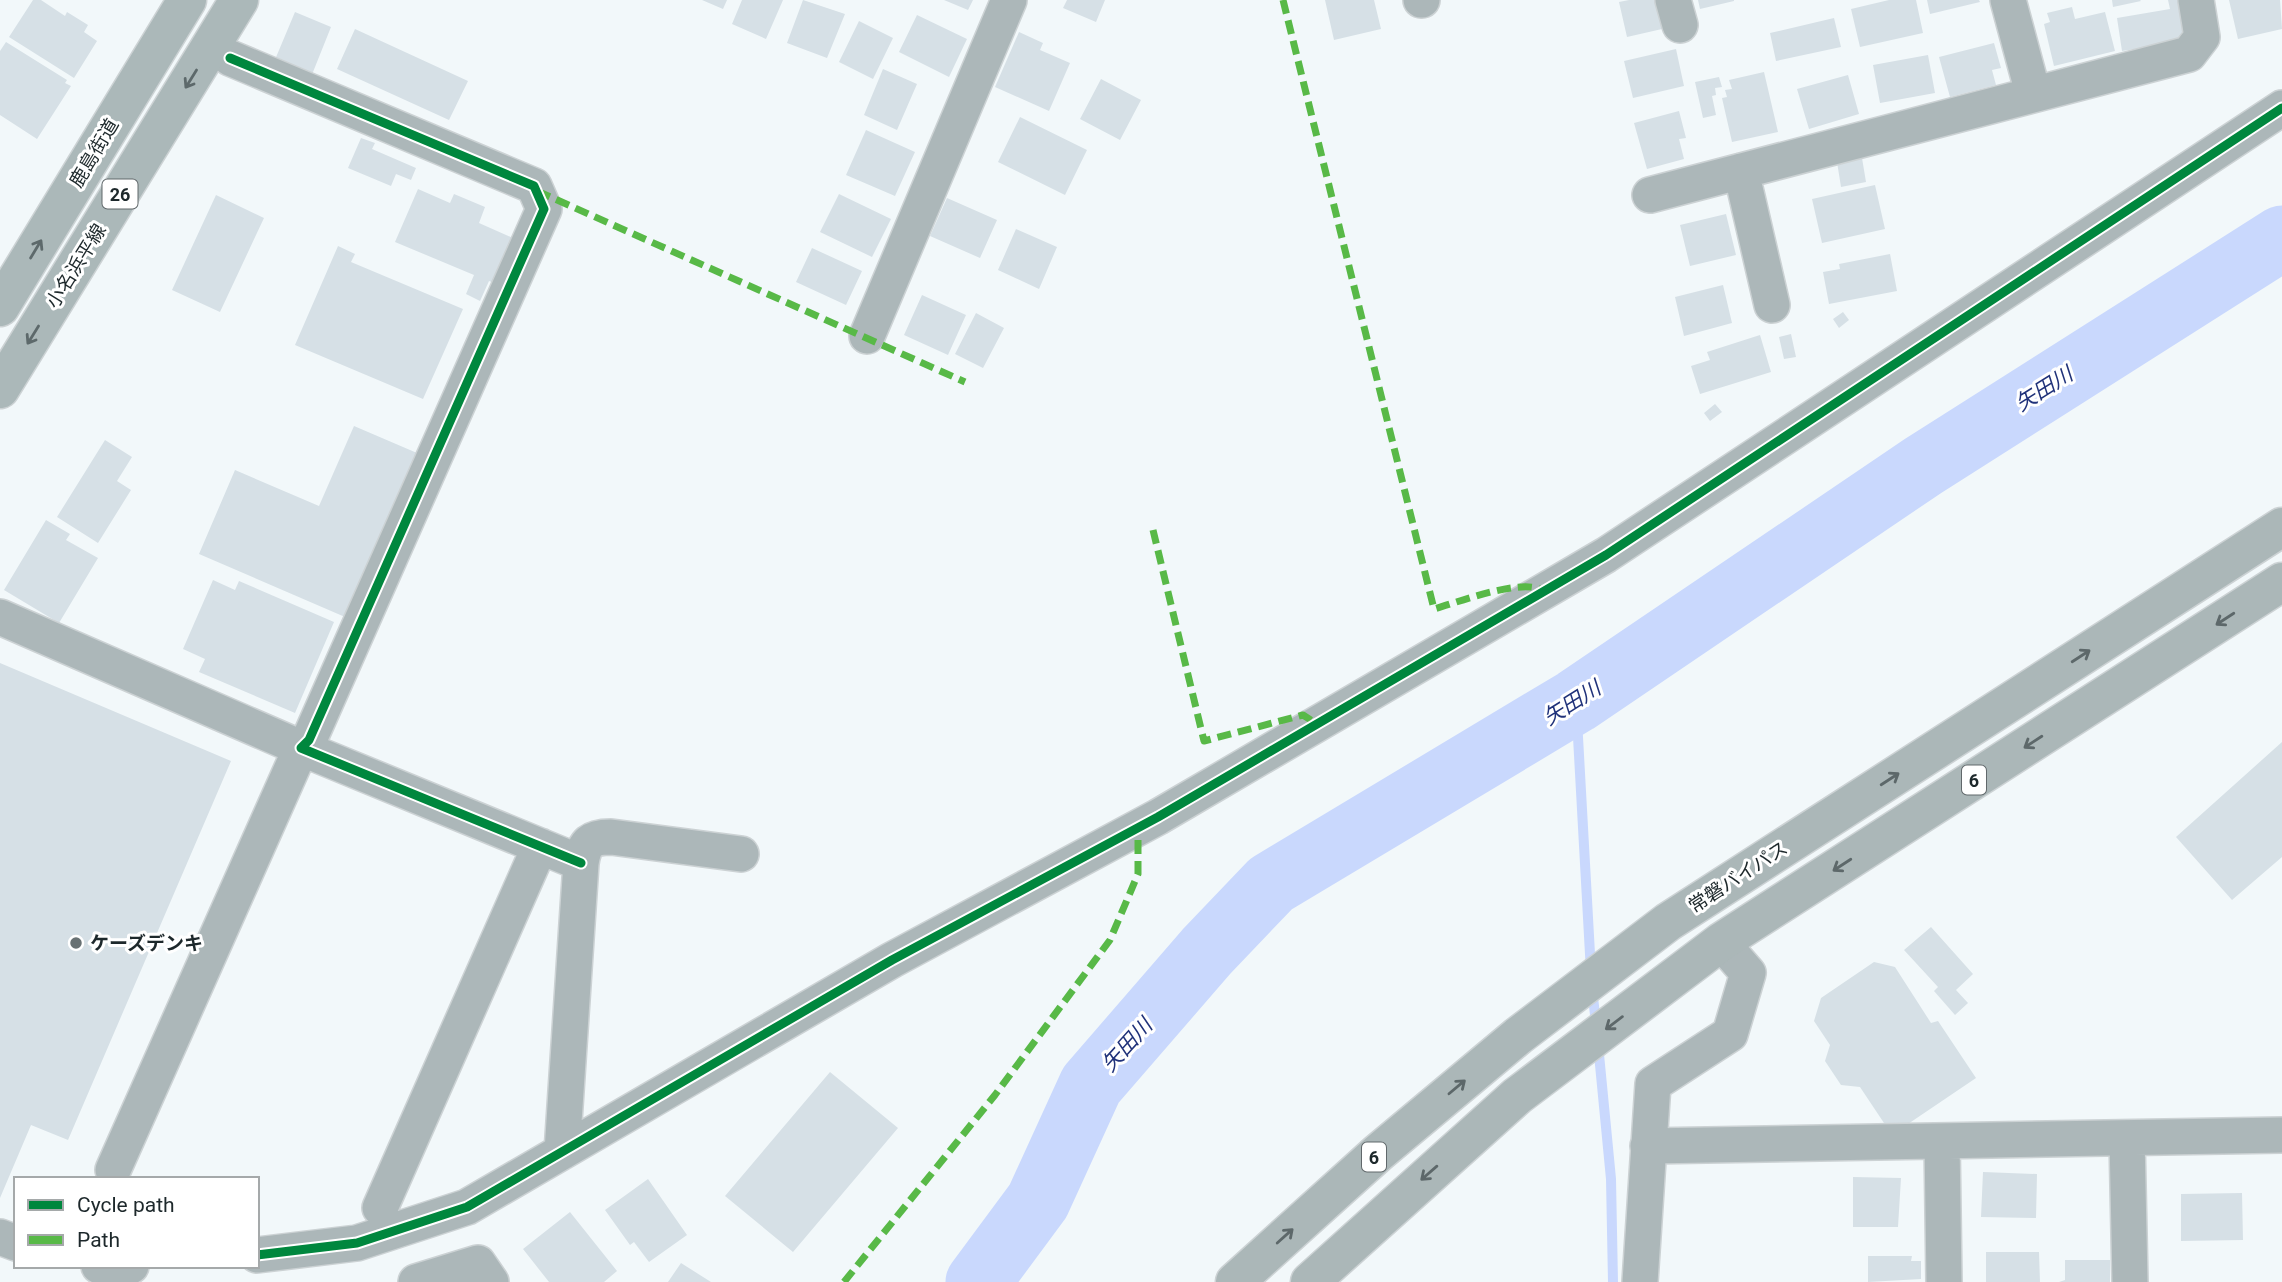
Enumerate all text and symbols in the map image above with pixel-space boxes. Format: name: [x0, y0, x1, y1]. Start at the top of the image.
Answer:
one-way arrow: [183, 69, 198, 88]
street label: 鹿島街道: [65, 114, 123, 192]
road number: 26: [102, 180, 138, 209]
street label: 小名浜平線: [41, 220, 111, 312]
one-way arrow: [29, 239, 43, 259]
one-way arrow: [25, 325, 39, 345]
water label: 矢田川: [2011, 361, 2079, 416]
one-way arrow: [2215, 612, 2235, 626]
one-way arrow: [2071, 649, 2090, 663]
water label: 矢田川: [1539, 675, 1607, 730]
one-way arrow: [2024, 735, 2044, 749]
road number: 6: [1962, 766, 1986, 794]
one-way arrow: [1880, 772, 1899, 787]
street label: 常磐バイパス: [1684, 836, 1792, 918]
one-way arrow: [1833, 857, 1852, 872]
place label: ケーズデンキ: [90, 932, 203, 955]
marker: ケーズデンキ: [68, 935, 84, 951]
water label: 矢田川: [1097, 1012, 1158, 1076]
one-way arrow: [1605, 1016, 1624, 1031]
one-way arrow: [1448, 1079, 1466, 1095]
road number: 6: [1362, 1142, 1386, 1172]
one-way arrow: [1420, 1165, 1438, 1181]
legend: [14, 1177, 259, 1268]
text: Cycle path: [77, 1193, 175, 1217]
text: Path: [77, 1228, 120, 1252]
one-way arrow: [1276, 1228, 1294, 1244]

